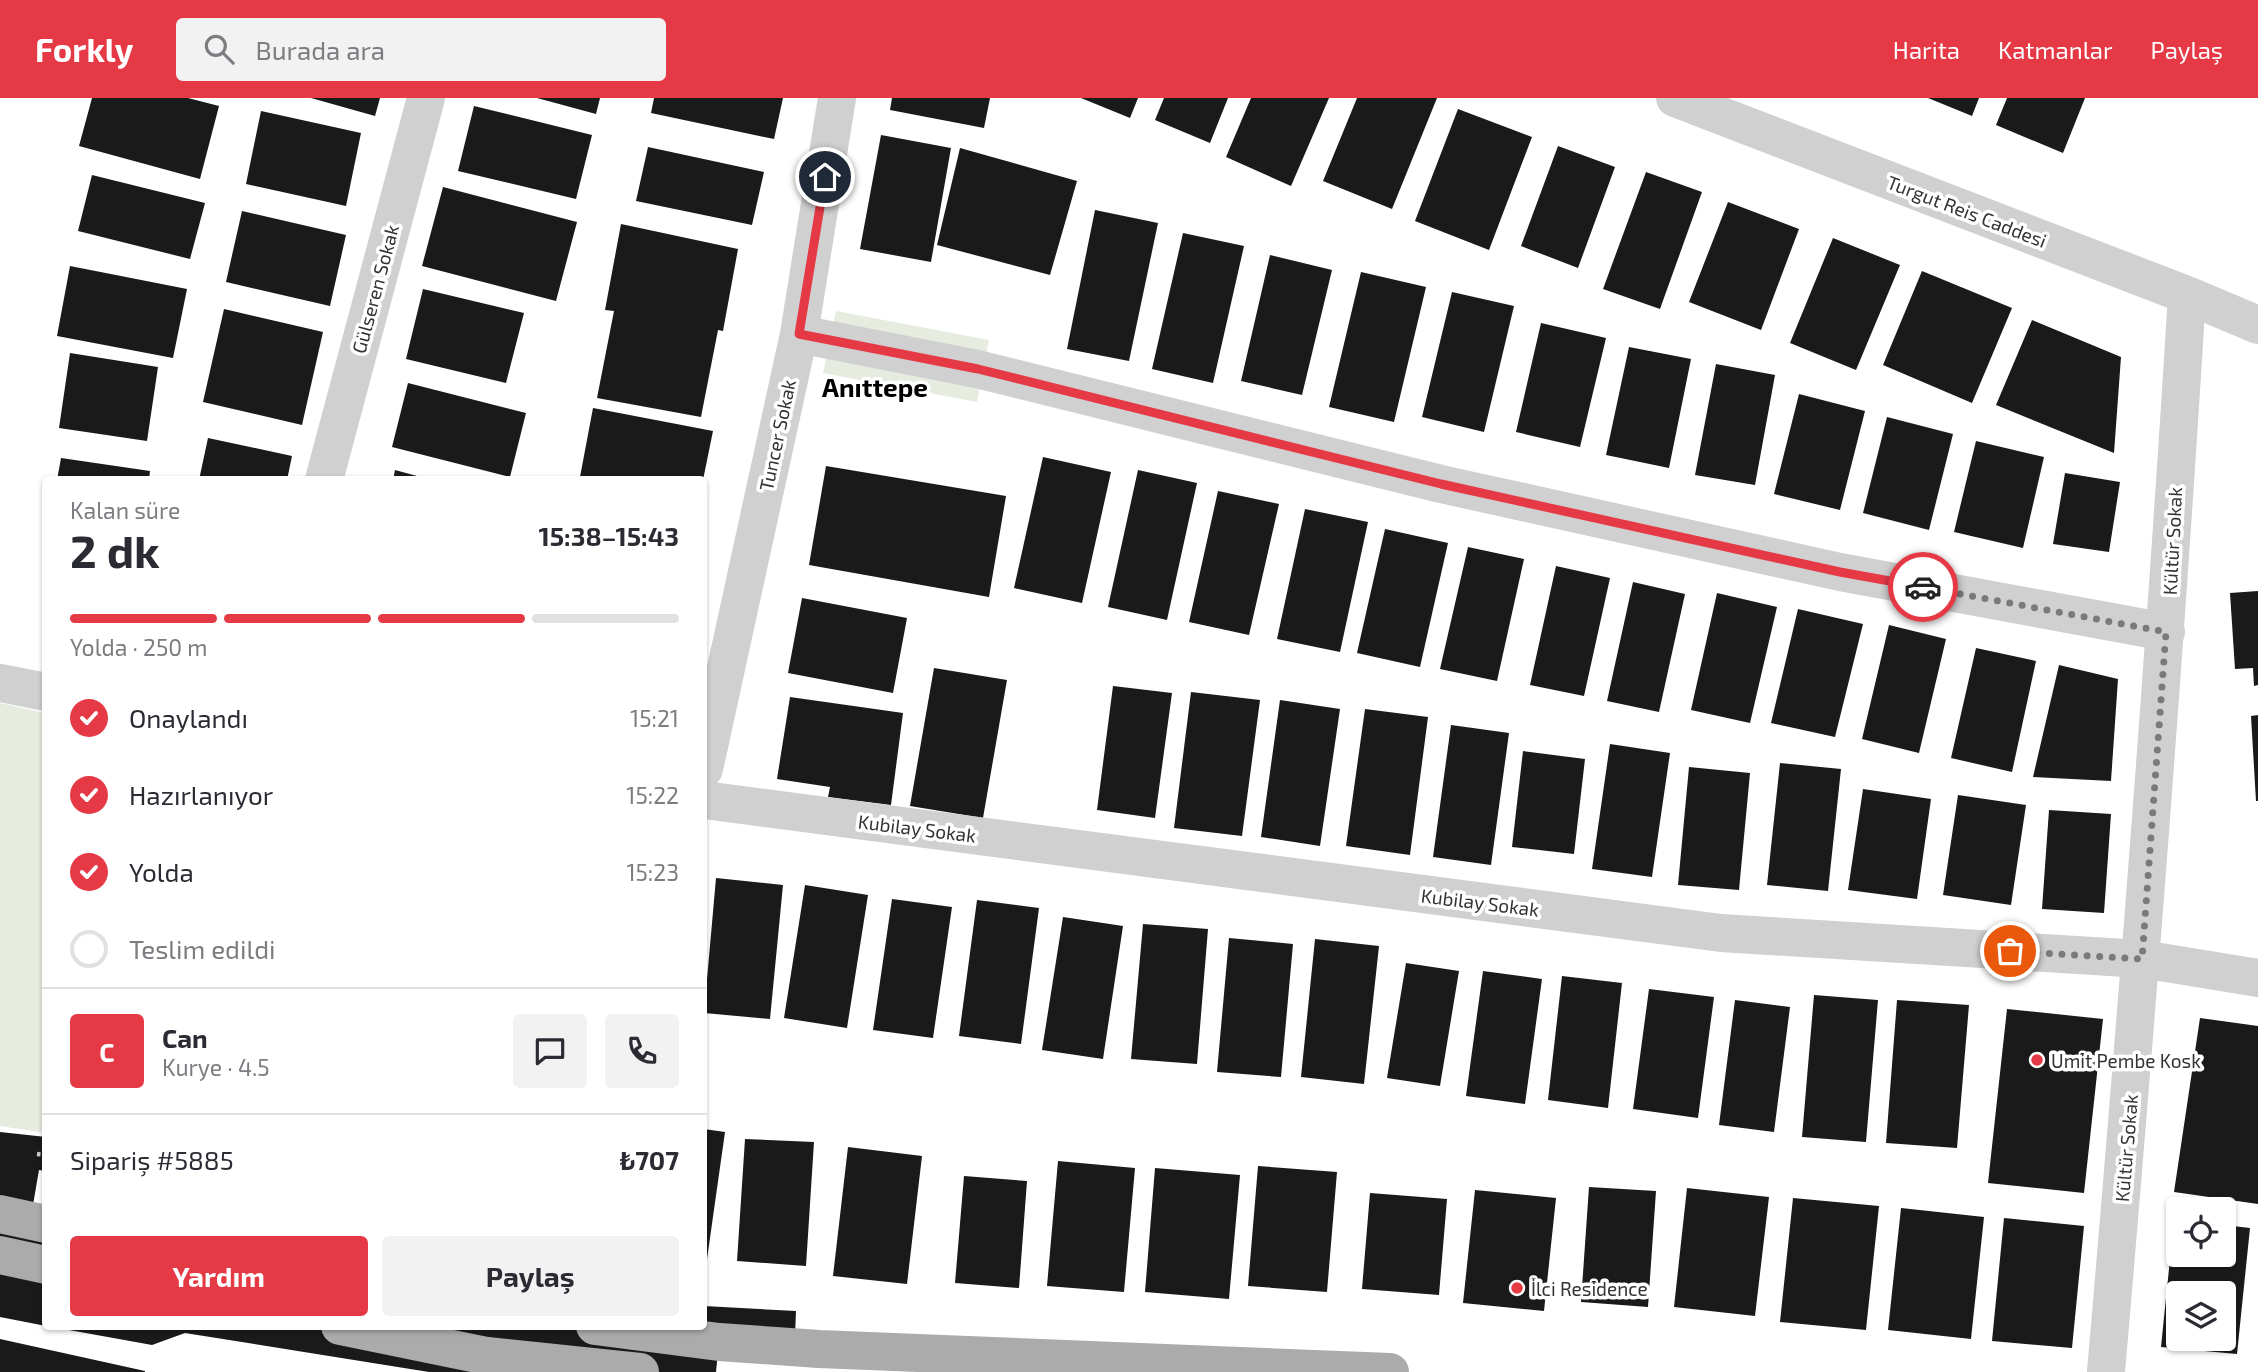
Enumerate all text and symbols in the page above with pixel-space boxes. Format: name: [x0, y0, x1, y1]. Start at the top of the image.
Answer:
search box: [176, 18, 666, 81]
text: Forkly: [35, 29, 134, 69]
icon: search: [200, 30, 238, 68]
text: Burada ara: [256, 34, 385, 65]
text: Harita: [1893, 35, 1960, 64]
text: Katmanlar: [1998, 35, 2113, 64]
text: Paylaş: [2151, 35, 2223, 64]
pin: [795, 147, 855, 207]
icon: home: [806, 158, 844, 196]
street label: Turgut Reis Caddesi: [1884, 170, 2050, 252]
street label: Gülseren Sokak: [347, 222, 403, 356]
district label: Anıttepe: [822, 371, 928, 402]
street label: Tuncer Sokak: [754, 377, 800, 493]
street label: Kültür Sokak: [2158, 486, 2186, 596]
text: Kalan süre: [70, 496, 180, 524]
text: 15:38–15:43: [538, 520, 679, 551]
text: 2 dk: [70, 522, 160, 577]
courier: [1888, 552, 1958, 622]
icon: car: [1904, 568, 1942, 606]
text: Yolda · 250 m: [70, 633, 207, 661]
icon: check: [70, 699, 108, 737]
text: Onaylandı: [129, 702, 248, 733]
text: 15:21: [630, 704, 679, 732]
icon: check: [70, 776, 108, 814]
text: Hazırlanıyor: [129, 779, 273, 810]
text: 15:22: [626, 781, 679, 809]
street label: Kubilay Sokak: [857, 809, 978, 847]
icon: check: [70, 853, 108, 891]
text: Yolda: [129, 856, 194, 887]
text: 15:23: [626, 858, 679, 886]
street label: Kubilay Sokak: [1420, 883, 1541, 921]
pin: [1980, 921, 2040, 981]
icon: bag: [1991, 932, 2029, 970]
text: Teslim edildi: [129, 933, 276, 964]
button: chat: [513, 1014, 587, 1088]
button: phone: [605, 1014, 679, 1088]
text: Can: [162, 1022, 208, 1053]
text: C: [99, 1036, 115, 1067]
place label: Umit Pembe Kosk: [2051, 1049, 2201, 1072]
marker: Umit Pembe Kosk: [2029, 1052, 2045, 1068]
text: Kurye · 4.5: [162, 1053, 270, 1081]
street label: Kültür Sokak: [2110, 1093, 2142, 1203]
text: Sipariş #5885: [70, 1144, 234, 1175]
text: ₺707: [620, 1144, 679, 1175]
map controls: [2166, 1197, 2236, 1351]
button: locate: [2166, 1197, 2236, 1267]
button: Yardım: [70, 1236, 368, 1316]
button: Paylaş: [382, 1236, 679, 1316]
place label: İlci Residence: [1531, 1277, 1648, 1300]
marker: İlci Residence: [1509, 1280, 1525, 1296]
button: layers: [2166, 1281, 2236, 1351]

